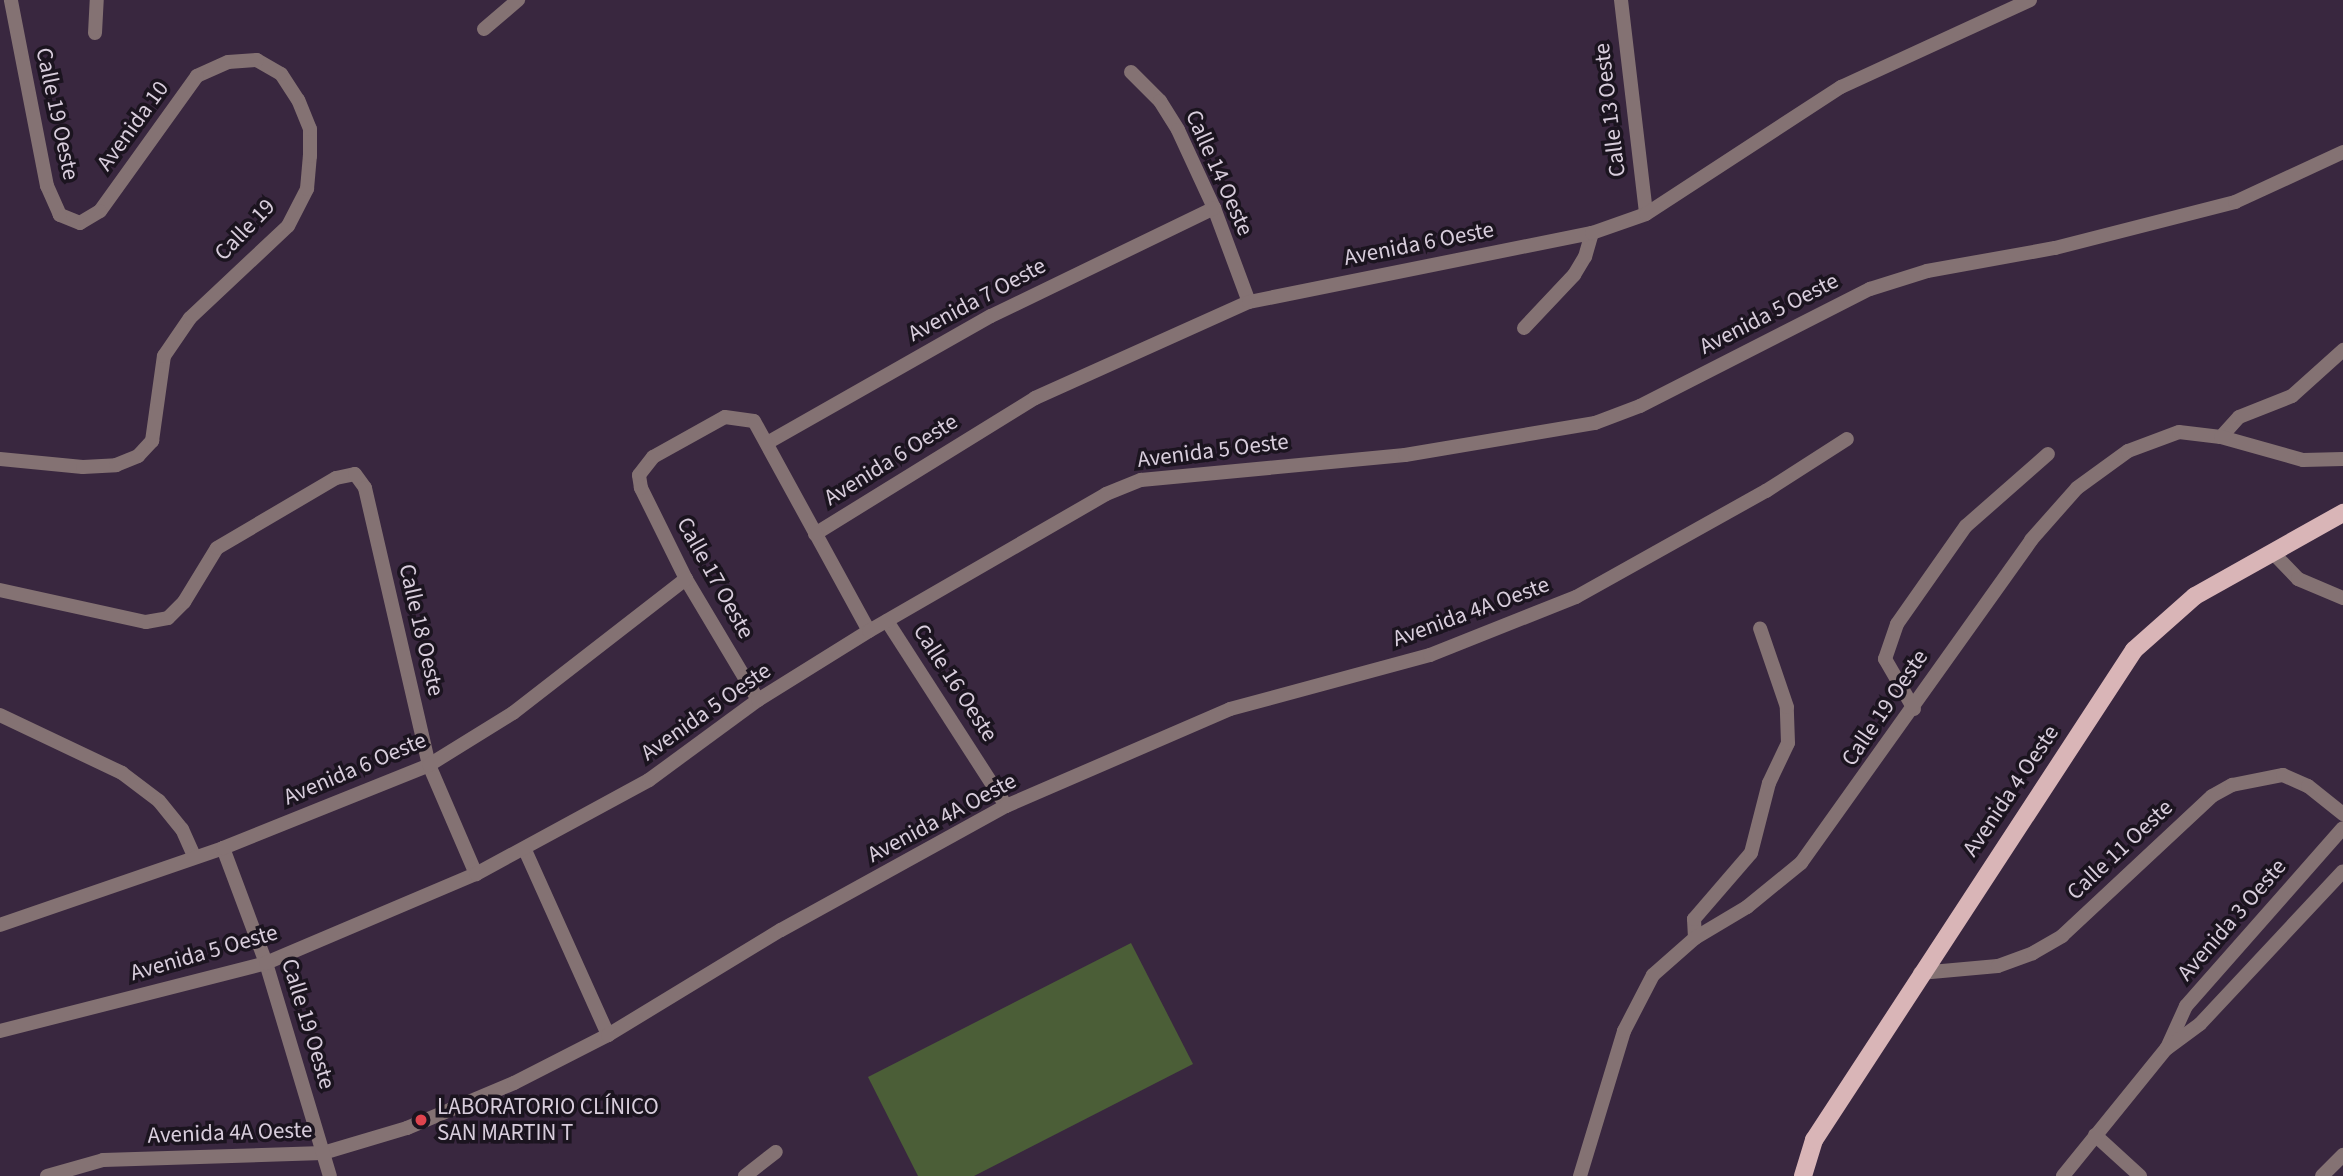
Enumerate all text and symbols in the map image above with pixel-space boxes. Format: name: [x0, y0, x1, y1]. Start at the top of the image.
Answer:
street label: Calle 13 Oeste: [1588, 41, 1632, 179]
street label: Calle 19 Oeste: [30, 45, 84, 183]
street label: Avenida 10: [91, 76, 175, 176]
street label: Calle 14 Oeste: [1179, 106, 1259, 240]
street label: Calle 19: [209, 193, 281, 267]
street label: Avenida 6 Oeste: [1342, 216, 1496, 272]
street label: Avenida 7 Oeste: [903, 252, 1051, 348]
street label: Avenida 5 Oeste: [1695, 267, 1843, 361]
street label: Avenida 6 Oeste: [819, 408, 963, 512]
street label: Avenida 5 Oeste: [1136, 428, 1290, 474]
street label: Calle 17 Oeste: [670, 512, 760, 644]
street label: Calle 18 Oeste: [392, 561, 450, 699]
street label: Avenida 4A Oeste: [1389, 571, 1553, 653]
street label: Calle 16 Oeste: [907, 619, 1003, 747]
street label: Calle 19 Oeste: [1836, 644, 1934, 772]
street label: Avenida 5 Oeste: [636, 657, 776, 767]
street label: Avenida 4 Oeste: [1957, 720, 2065, 862]
street label: Avenida 6 Oeste: [279, 727, 431, 811]
street label: Avenida 4A Oeste: [863, 767, 1021, 869]
street label: Calle 11 Oeste: [2061, 794, 2179, 906]
street label: Avenida 3 Oeste: [2172, 853, 2292, 987]
street label: Avenida 5 Oeste: [127, 919, 281, 987]
street label: Calle 19 Oeste: [275, 956, 341, 1092]
place label: LABORATORIO CLÍNICO SAN MARTIN T: [437, 1093, 659, 1147]
marker: LABORATORIO CLÍNICO SAN MARTIN T: [411, 1110, 431, 1130]
street label: Avenida 4A Oeste: [147, 1116, 313, 1150]

